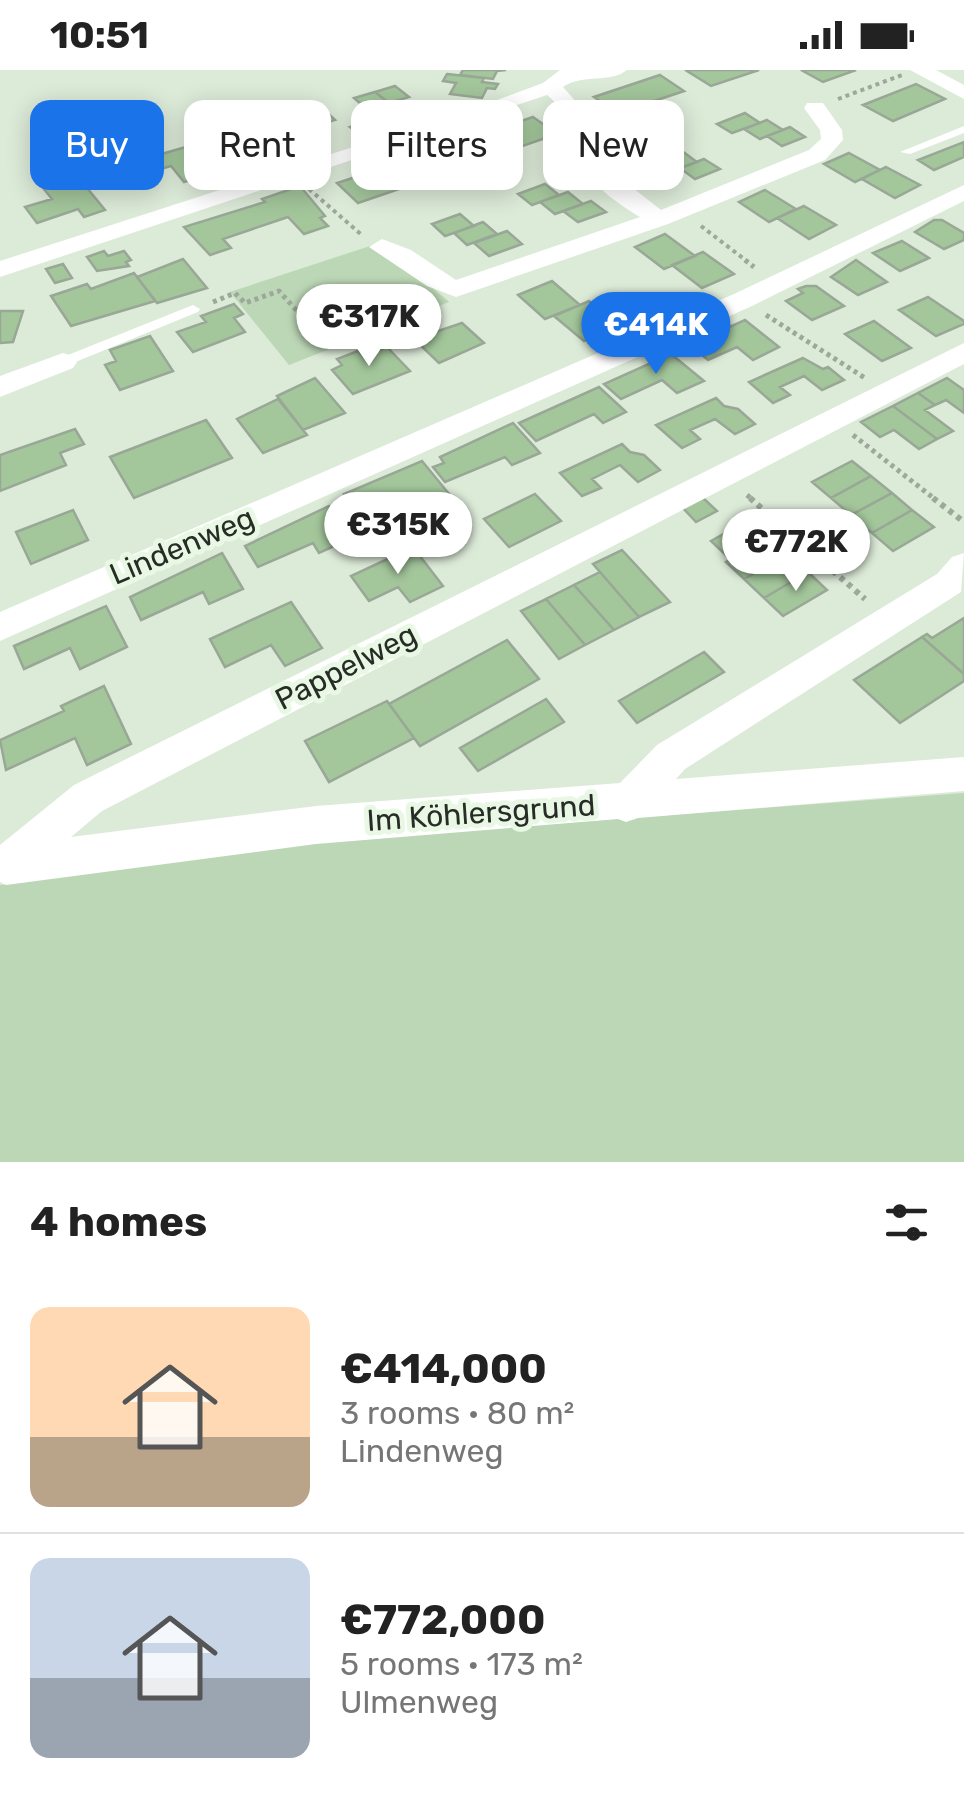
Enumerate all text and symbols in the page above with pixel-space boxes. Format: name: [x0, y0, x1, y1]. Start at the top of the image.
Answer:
text: 10:51: [50, 12, 149, 58]
chip: Buy: [30, 100, 164, 190]
chip: Rent: [184, 100, 331, 190]
chip: Filters: [351, 100, 523, 190]
chip: New: [543, 100, 684, 190]
pin: €317K: [299, 284, 439, 369]
pin: €414K: [586, 292, 726, 377]
text: €317K: [318, 297, 420, 335]
text: €414K: [603, 305, 709, 343]
pin: €315K: [328, 492, 468, 577]
street label: Lindenweg: [104, 499, 260, 593]
text: €315K: [346, 505, 450, 543]
pin: €772K: [726, 509, 866, 594]
text: €772K: [744, 522, 848, 560]
street label: Pappelweg: [269, 616, 423, 718]
street label: Im Köhlersgrund: [366, 787, 596, 839]
icon: filters: [879, 1195, 934, 1250]
text: 4 homes: [30, 1197, 207, 1247]
text: €414,000: [340, 1344, 547, 1394]
icon: home: [110, 1347, 230, 1467]
text: 3 rooms · 80 m²: [340, 1394, 575, 1432]
text: Lindenweg: [340, 1432, 504, 1470]
text: €772,000: [340, 1595, 545, 1645]
icon: home: [110, 1598, 230, 1718]
text: 5 rooms · 173 m²: [340, 1645, 583, 1683]
text: Ulmenweg: [340, 1683, 498, 1721]

